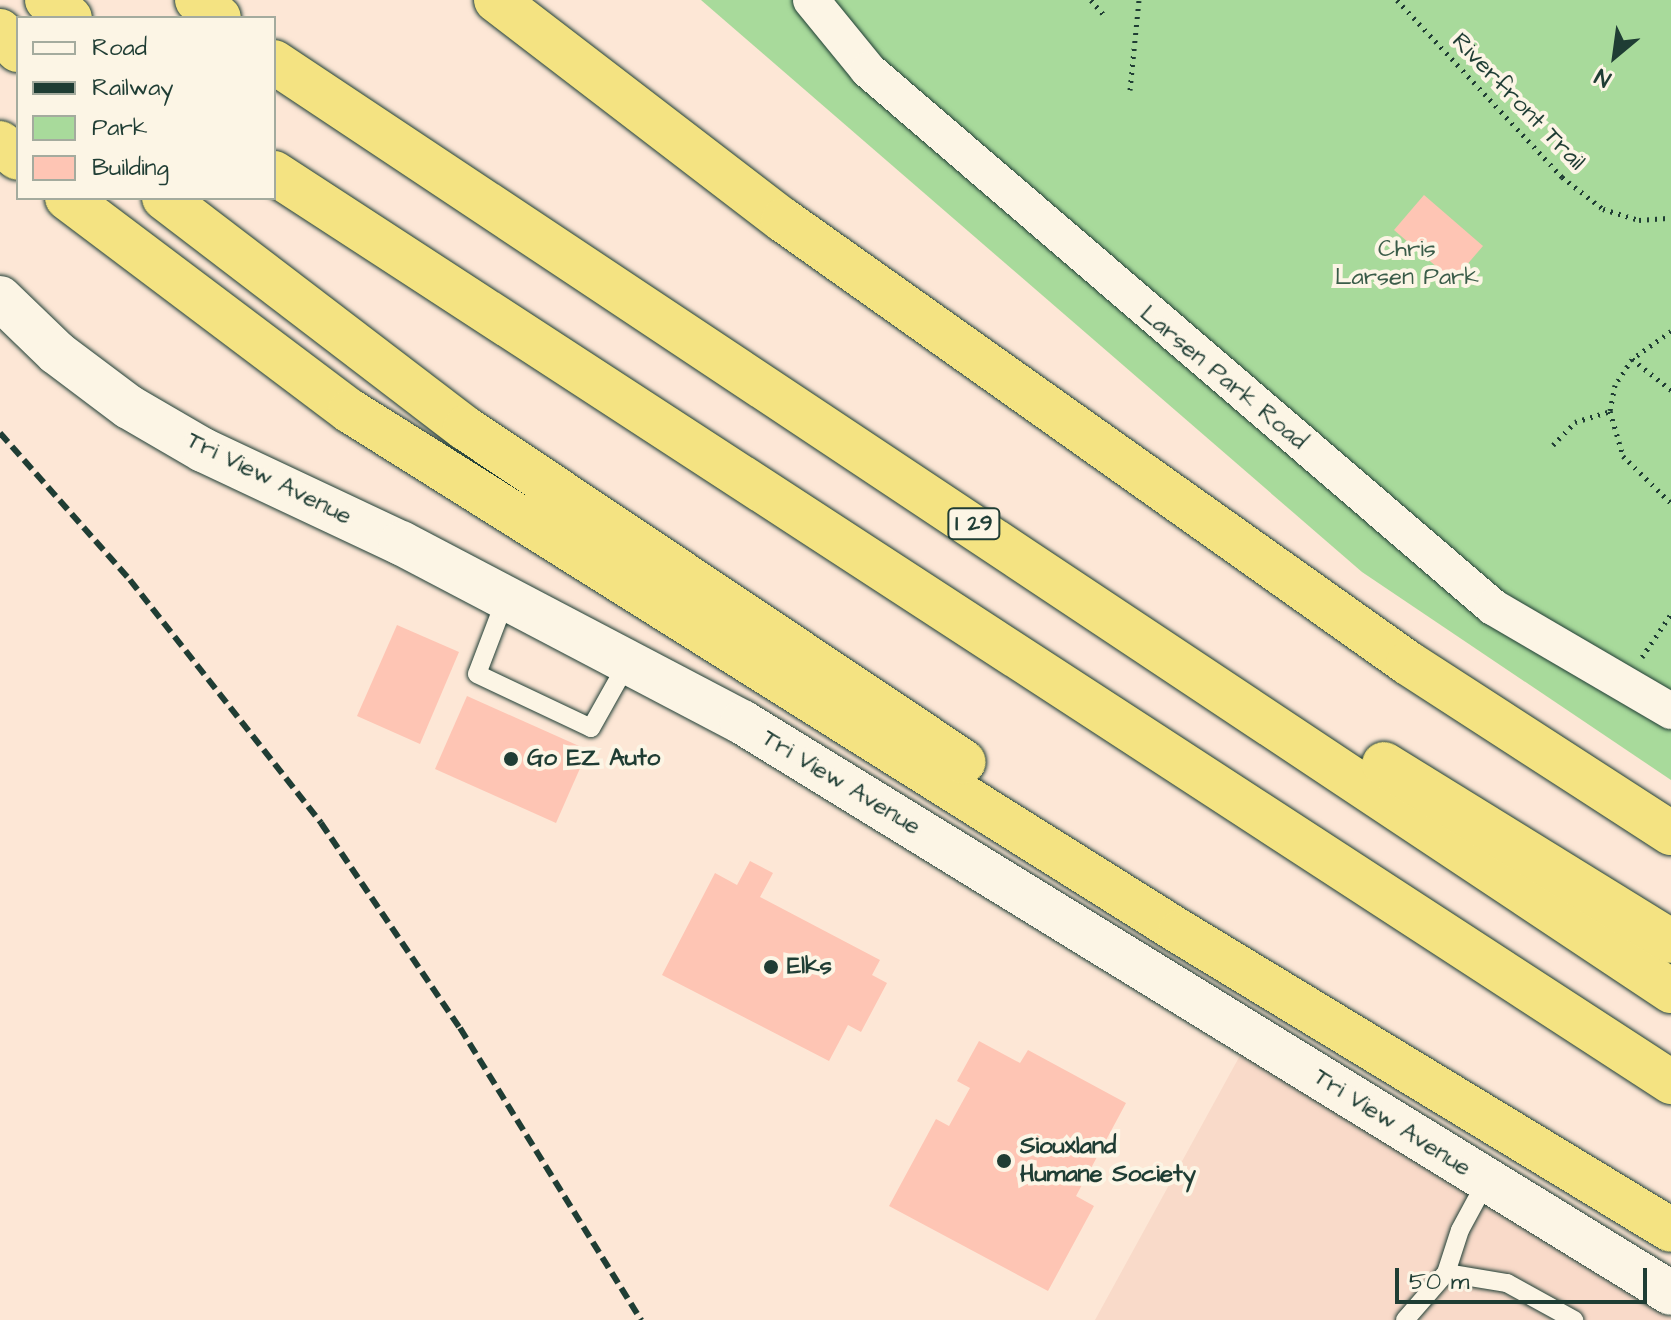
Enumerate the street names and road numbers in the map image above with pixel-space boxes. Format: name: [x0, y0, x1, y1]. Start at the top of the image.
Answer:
street label: Riverfront Trail: [1445, 27, 1591, 177]
street label: Larsen Park Road: [1134, 300, 1312, 456]
street label: Tri View Avenue: [182, 427, 356, 531]
road number: I 29: [946, 506, 1002, 542]
street label: Tri View Avenue: [756, 724, 926, 842]
street label: Tri View Avenue: [1308, 1063, 1476, 1183]

